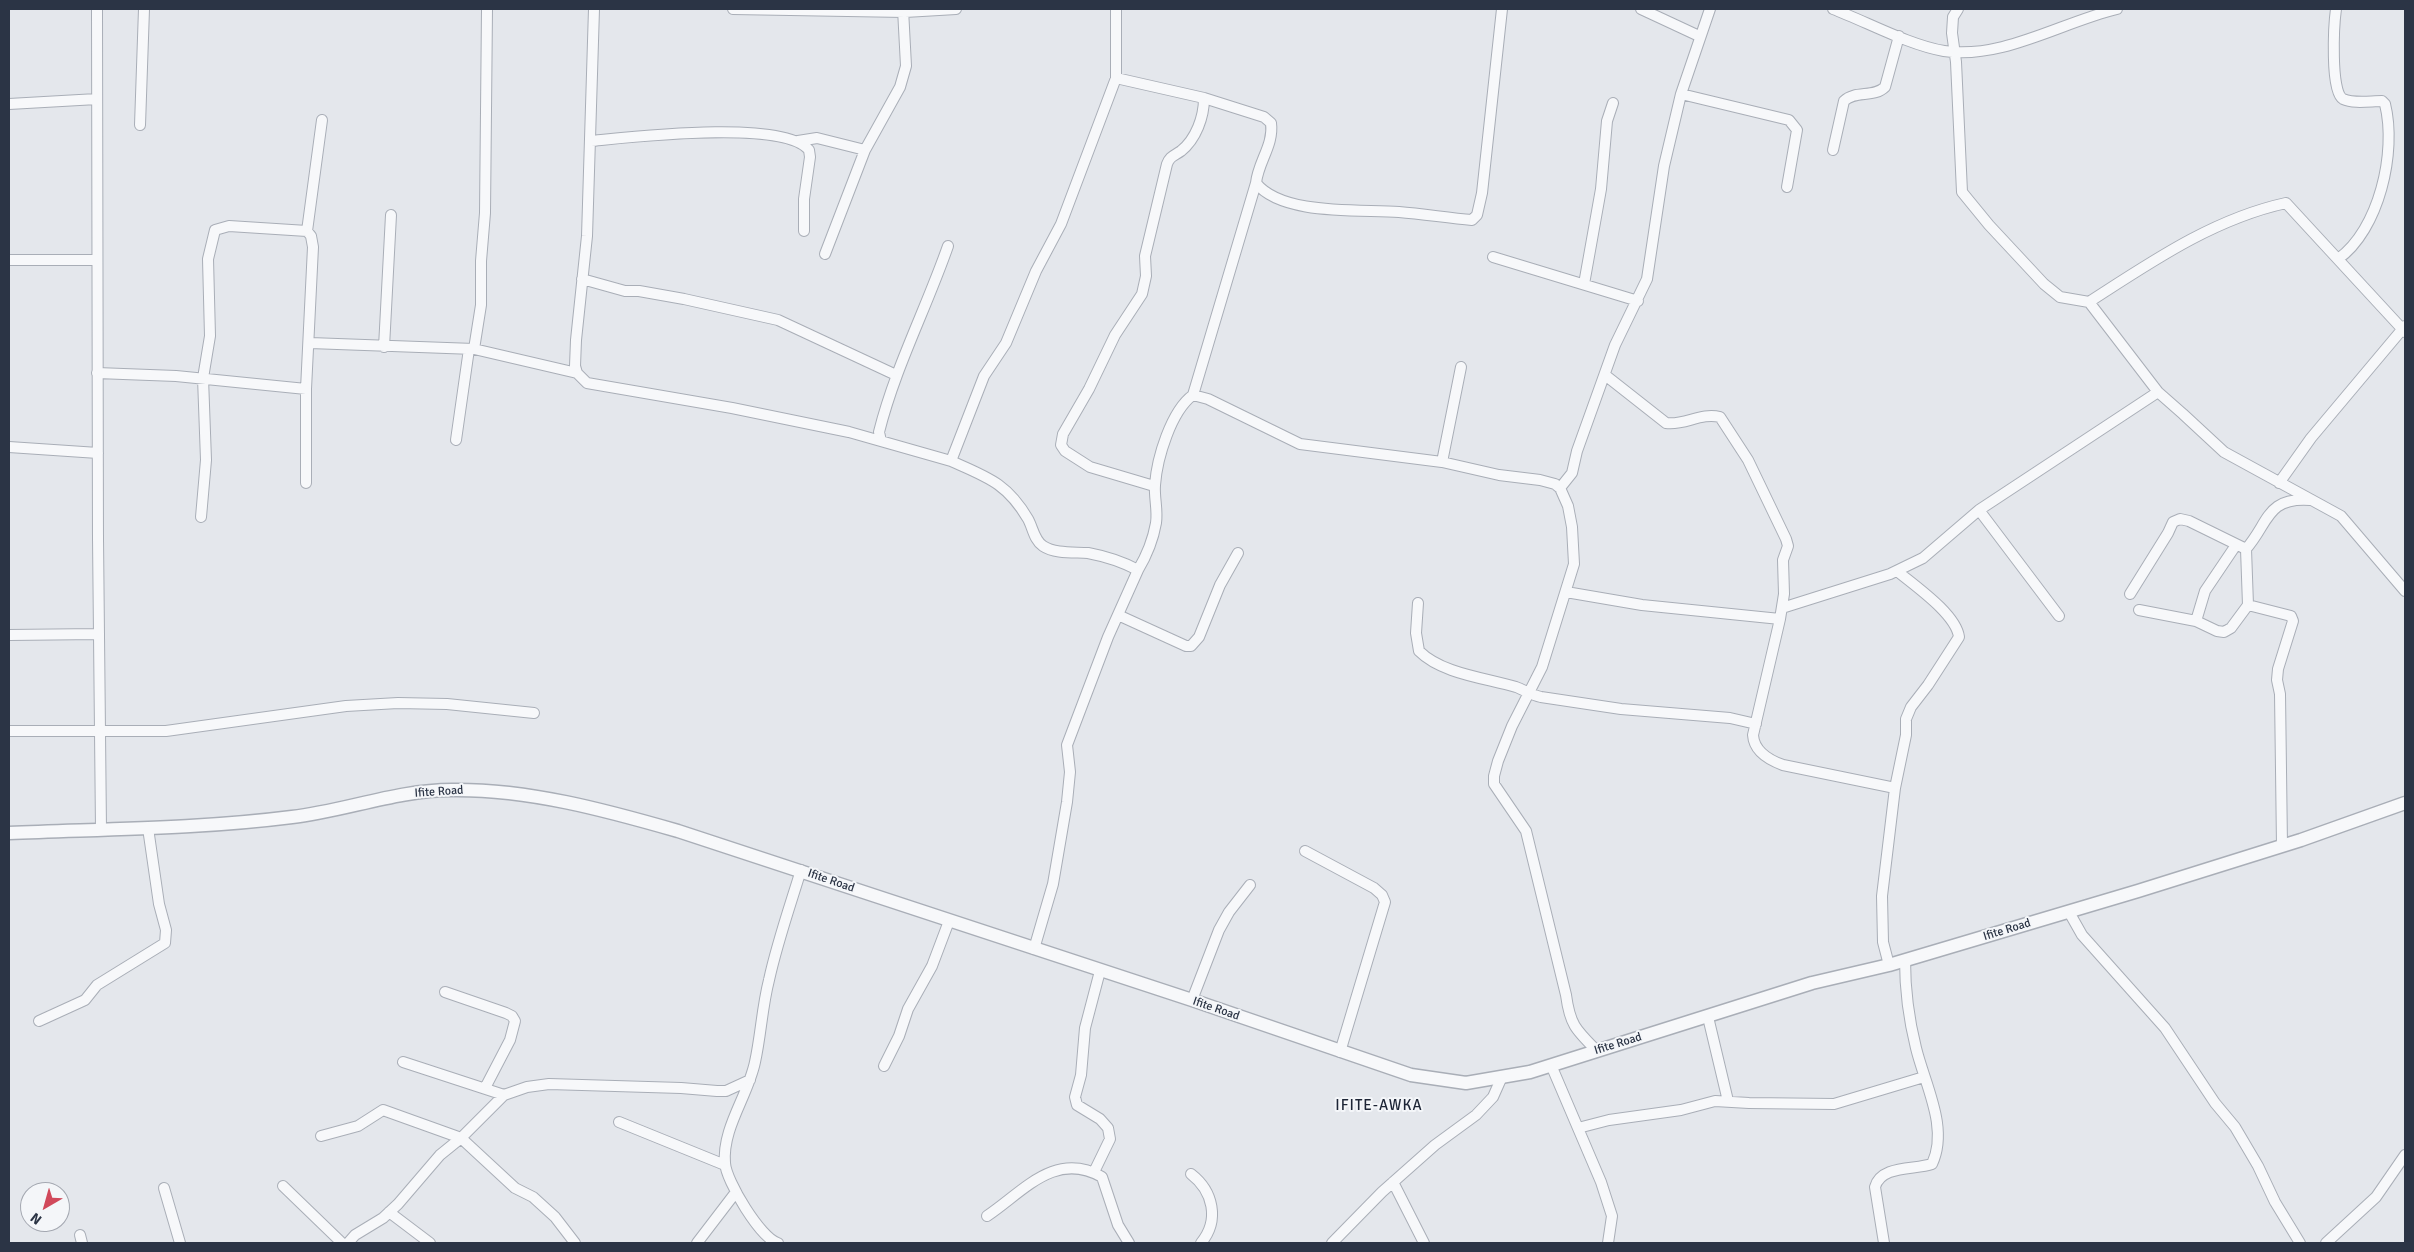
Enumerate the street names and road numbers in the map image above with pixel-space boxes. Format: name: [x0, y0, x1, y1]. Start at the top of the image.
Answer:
street label: Ifite Road: [414, 783, 464, 801]
street label: Ifite Road: [806, 866, 856, 896]
street label: Ifite Road: [1982, 916, 2032, 944]
street label: Ifite Road: [1191, 994, 1241, 1024]
street label: Ifite Road: [1593, 1030, 1643, 1058]

